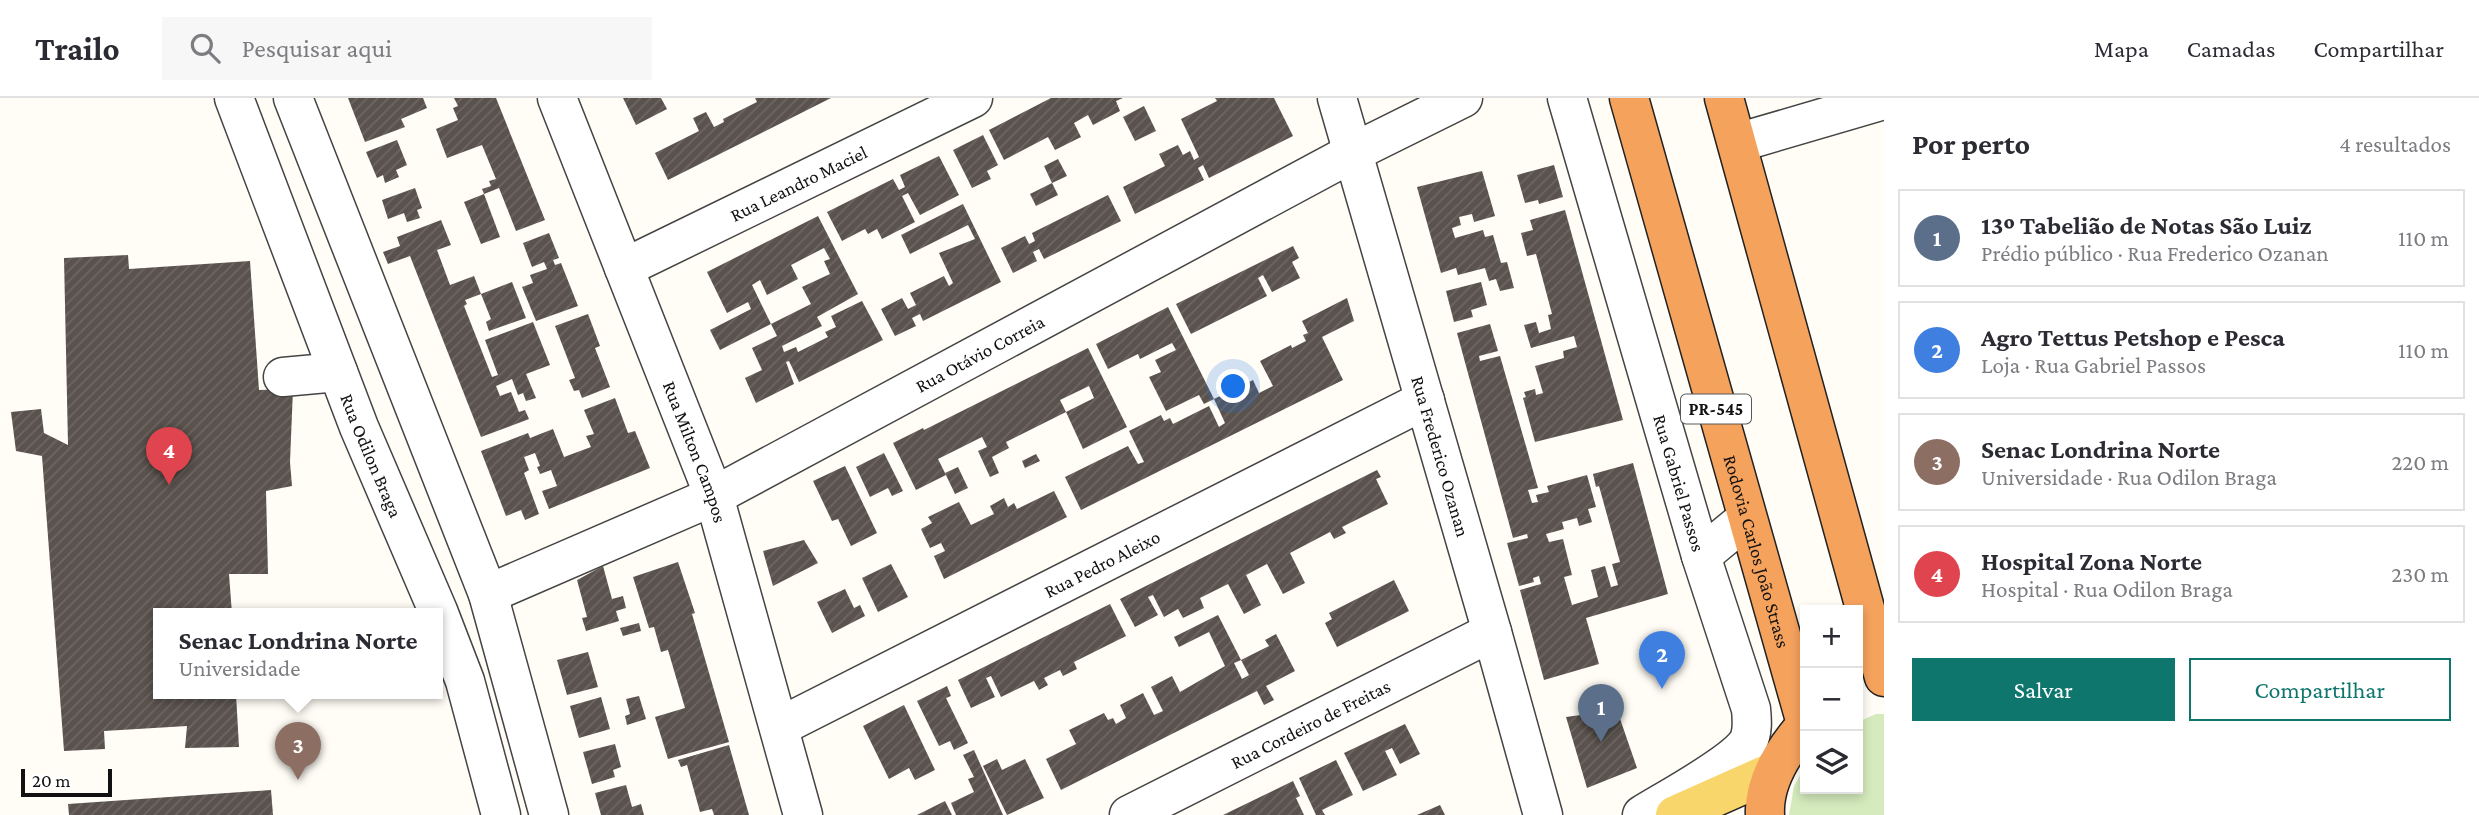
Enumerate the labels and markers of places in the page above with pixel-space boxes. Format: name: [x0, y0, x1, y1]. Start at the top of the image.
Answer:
pin: 4: [146, 427, 192, 485]
pin: 2: [1639, 631, 1685, 689]
pin: 1: [1578, 684, 1624, 742]
pin: 3: [275, 722, 321, 780]

